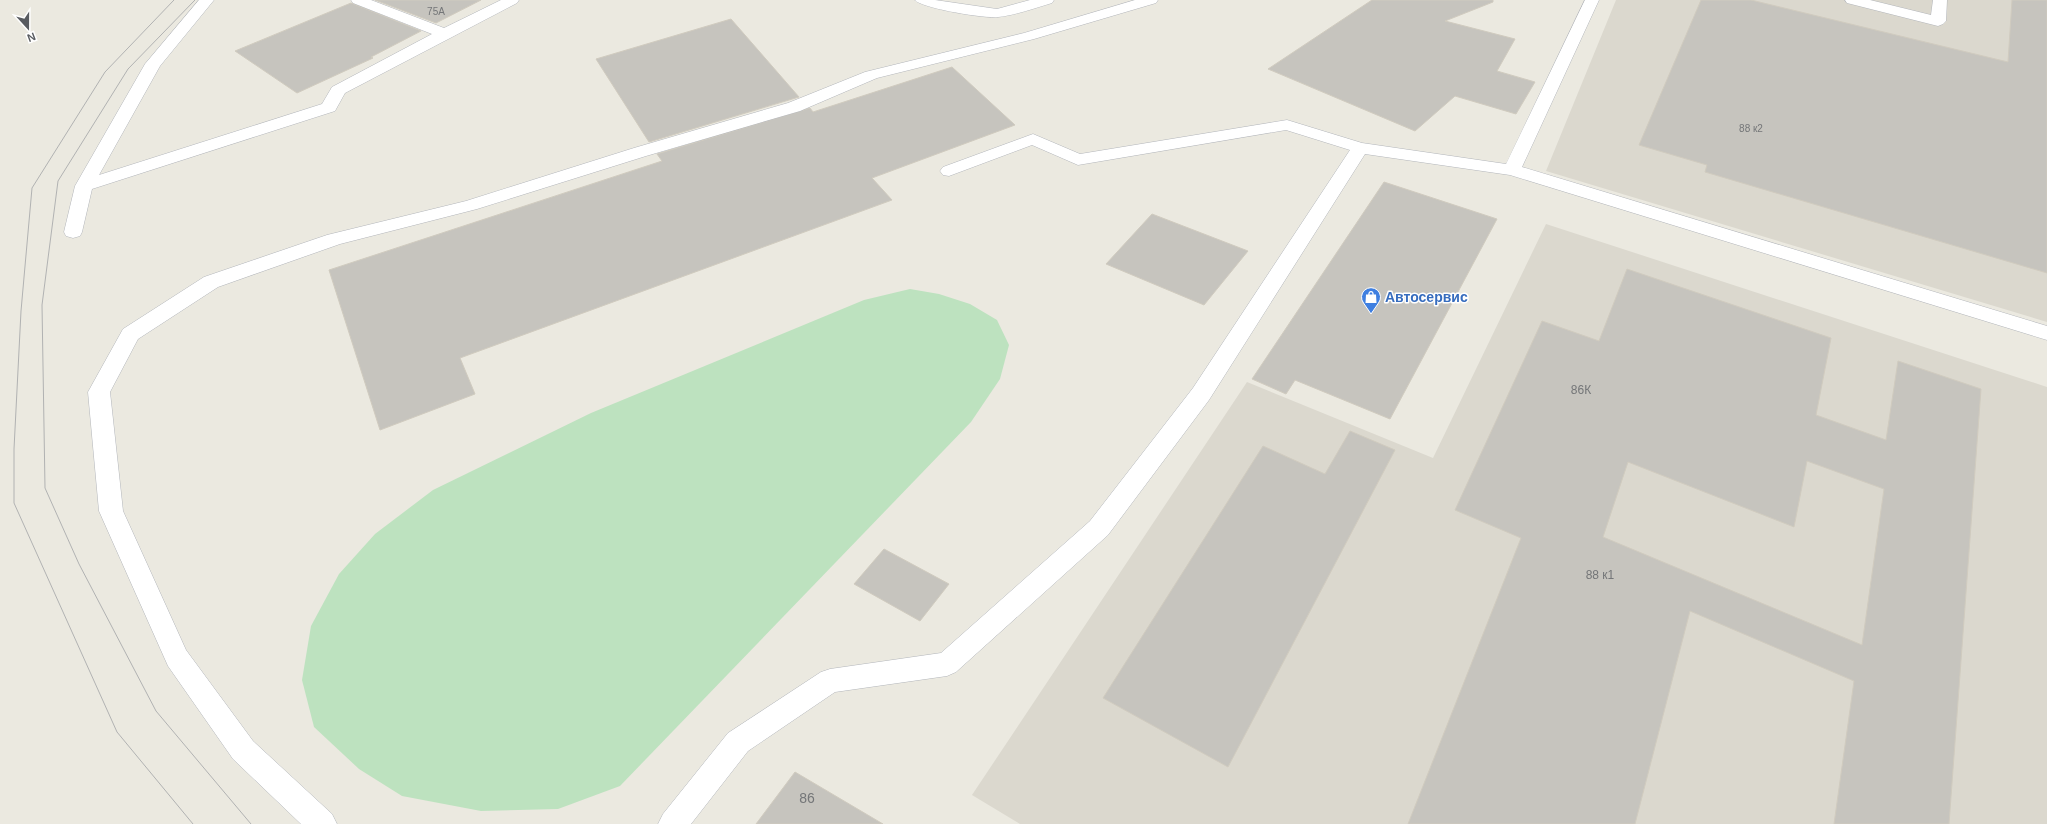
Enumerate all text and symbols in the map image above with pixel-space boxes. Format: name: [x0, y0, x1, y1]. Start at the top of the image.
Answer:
house number: 75А: [427, 6, 445, 17]
north arrow: [8, 8, 48, 48]
text: N: [26, 30, 37, 44]
house number: 88 к2: [1739, 123, 1763, 134]
shop icon: Автосервис: [1360, 286, 1382, 314]
place label: Автосервис: [1385, 289, 1468, 305]
house number: 86К: [1571, 383, 1591, 397]
house number: 88 к1: [1586, 568, 1615, 582]
house number: 86: [799, 790, 815, 806]

